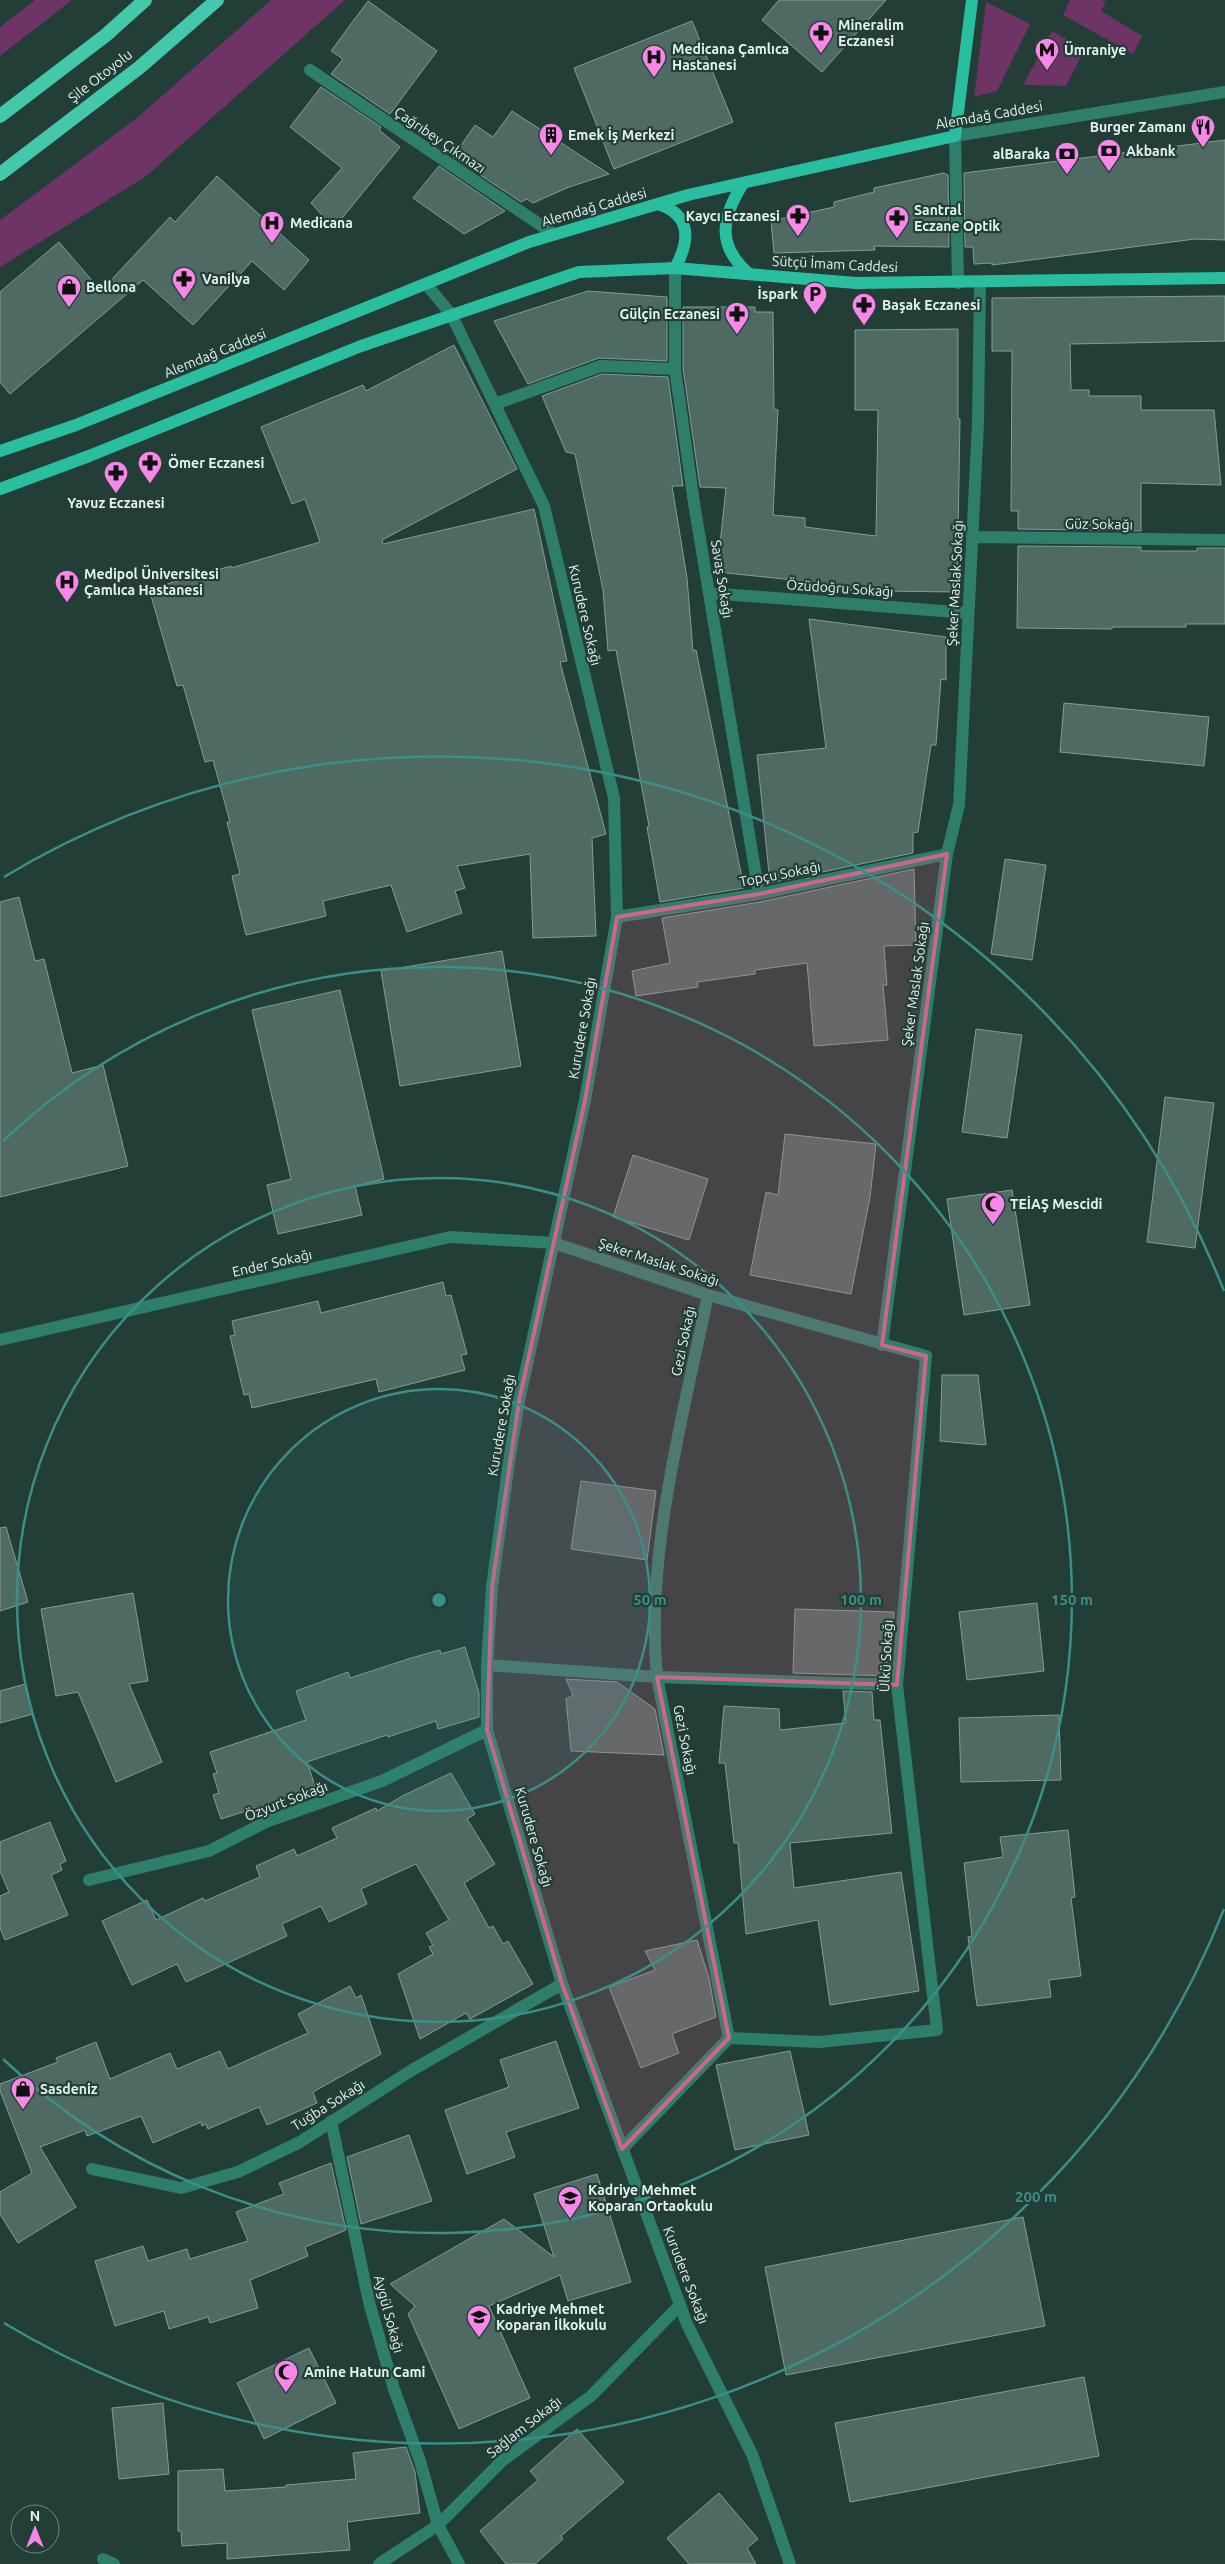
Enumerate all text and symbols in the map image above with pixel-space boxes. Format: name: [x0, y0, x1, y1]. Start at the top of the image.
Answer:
place label: Mineralim Eczanesi: [838, 17, 904, 49]
pharmacy icon: Mineralim Eczanesi: [808, 20, 834, 54]
metro station icon: Ümraniye: [1034, 37, 1060, 71]
place label: Medicana Çamlıca Hastanesi: [672, 41, 789, 73]
place label: Ümraniye: [1064, 41, 1126, 58]
hospital icon: Medicana Çamlıca Hastanesi: [641, 44, 667, 78]
street label: Şile Otoyolu: [65, 46, 135, 106]
street label: Alemdağ Caddesi: [934, 98, 1044, 132]
street label: Çağrıbey Çıkmazı: [391, 104, 489, 176]
restaurant icon: Burger Zamanı: [1190, 114, 1216, 148]
place label: Burger Zamanı: [1090, 119, 1186, 135]
building icon: Emek İş Merkezi: [538, 122, 564, 156]
place label: Emek İş Merkezi: [568, 126, 674, 144]
bank icon: Akbank: [1096, 138, 1122, 172]
bank icon: alBaraka: [1054, 141, 1080, 175]
place label: Akbank: [1126, 143, 1176, 159]
place label: alBaraka: [993, 146, 1050, 162]
street label: Alemdağ Caddesi: [540, 184, 648, 230]
place label: Santral Eczane Optik: [914, 202, 1000, 234]
pharmacy icon: Kaycı Eczanesi: [785, 203, 811, 237]
pharmacy icon: Santral Eczane Optik: [884, 205, 910, 239]
place label: Kaycı Eczanesi: [686, 208, 780, 224]
hospital icon: Medicana: [259, 210, 285, 244]
place label: Medicana: [290, 215, 353, 231]
street label: Sütçü İmam Caddesi: [772, 253, 898, 275]
pharmacy icon: Vanilya: [171, 266, 197, 300]
place label: Vanilya: [202, 271, 250, 287]
shop icon: Bellona: [56, 274, 82, 308]
place label: Bellona: [86, 279, 136, 295]
parking icon: İspark: [802, 281, 828, 315]
place label: İspark: [758, 285, 798, 302]
pharmacy icon: Başak Eczanesi: [851, 292, 877, 326]
place label: Başak Eczanesi: [882, 297, 980, 314]
pharmacy icon: Gülçin Eczanesi: [724, 301, 750, 335]
place label: Gülçin Eczanesi: [619, 306, 720, 323]
street label: Alemdağ Caddesi: [162, 325, 268, 381]
pharmacy icon: Ömer Eczanesi: [137, 450, 163, 484]
place label: Ömer Eczanesi: [168, 454, 264, 471]
pharmacy icon: Yavuz Eczanesi: [103, 460, 129, 494]
place label: Yavuz Eczanesi: [67, 495, 165, 511]
street label: Güz Sokağı: [1065, 515, 1133, 533]
street label: Şeker Maslak Sokağı: [944, 520, 966, 646]
street label: Savaş Sokağı: [708, 539, 736, 619]
street label: Kurudere Sokağı: [566, 563, 604, 667]
place label: Medipol Üniversitesi Çamlıca Hastanesi: [84, 565, 219, 599]
hospital icon: Medipol Üniversitesi Çamlıca Hastanesi: [54, 569, 80, 603]
street label: Özüdoğru Sokağı: [786, 575, 894, 600]
street label: Topçu Sokağı: [738, 858, 822, 890]
street label: Şeker Maslak Sokağı: [898, 921, 932, 1047]
street label: Kurudere Sokağı: [565, 976, 599, 1080]
mosque icon: TEİAŞ Mescidi: [980, 1191, 1006, 1225]
place label: TEİAŞ Mescidi: [1010, 1195, 1103, 1213]
street label: Şeker Maslak Sokağı: [597, 1235, 721, 1289]
street label: Ender Sokağı: [230, 1246, 314, 1280]
street label: Gezi Sokağı: [668, 1304, 698, 1378]
street label: Kurudere Sokağı: [484, 1373, 518, 1477]
centre of rings: [430, 1591, 448, 1609]
text: 50 m: [633, 1591, 667, 1608]
text: 100 m: [840, 1591, 882, 1608]
text: 150 m: [1051, 1591, 1093, 1608]
street label: Ülkü Sokağı: [875, 1619, 896, 1693]
street label: Gezi Sokağı: [670, 1703, 700, 1777]
street label: Özyurt Sokağı: [242, 1777, 330, 1824]
street label: Kurudere Sokağı: [512, 1785, 556, 1889]
shop icon: Sasdeniz: [10, 2076, 36, 2110]
street label: Tuğba Sokağı: [288, 2076, 368, 2134]
place label: Sasdeniz: [40, 2081, 98, 2097]
place label: Kadriye Mehmet Koparan Ortaokulu: [588, 2182, 713, 2214]
school or university icon: Kadriye Mehmet Koparan Ortaokulu: [557, 2185, 583, 2219]
text: 200 m: [1015, 2188, 1057, 2205]
street label: Kurudere Sokağı: [660, 2224, 712, 2326]
street label: Aygül Sokağı: [371, 2273, 407, 2355]
place label: Kadriye Mehmet Koparan İlkokulu: [496, 2301, 607, 2333]
school or university icon: Kadriye Mehmet Koparan İlkokulu: [466, 2304, 492, 2338]
mosque icon: Amine Hatun Cami: [273, 2359, 299, 2393]
place label: Amine Hatun Cami: [304, 2364, 426, 2380]
street label: Sağlam Sokağı: [484, 2393, 564, 2461]
north arrow: [10, 2504, 60, 2554]
text: N: [30, 2508, 40, 2524]

